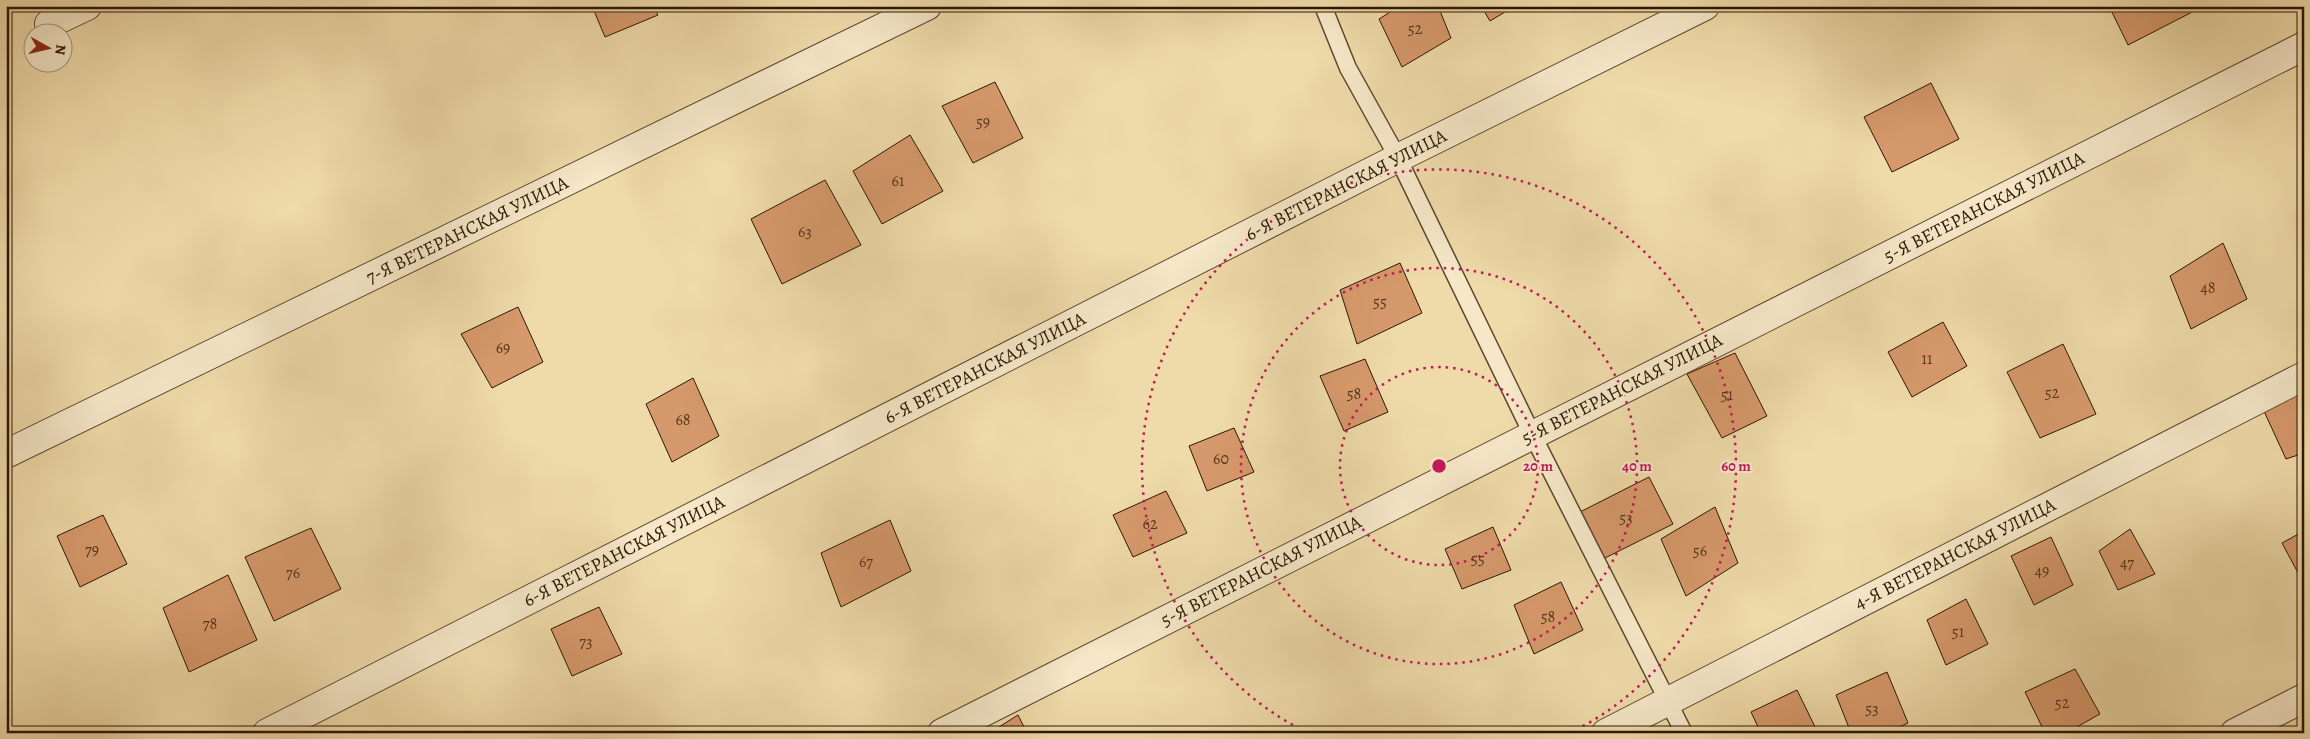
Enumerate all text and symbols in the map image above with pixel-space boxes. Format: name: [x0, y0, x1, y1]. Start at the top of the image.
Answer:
house number: 52: [1408, 18, 1423, 40]
north arrow: [22, 22, 72, 72]
text: N: [50, 43, 70, 56]
house number: 59: [976, 111, 990, 133]
street label: 6-Я ВЕТЕРАНСКАЯ УЛИЦА: [1241, 122, 1452, 247]
street label: 5-Я ВЕТЕРАНСКАЯ УЛИЦА: [1879, 145, 2090, 269]
street label: 7-Я ВЕТЕРАНСКАЯ УЛИЦА: [362, 169, 573, 290]
house number: 61: [892, 170, 905, 192]
house number: 63: [798, 221, 812, 243]
house number: 48: [2200, 277, 2216, 299]
house number: 55: [1373, 291, 1387, 313]
street label: 6-Я ВЕТЕРАНСКАЯ УЛИЦА: [880, 305, 1091, 430]
street label: 5-Я ВЕТЕРАНСКАЯ УЛИЦА: [1517, 327, 1728, 451]
house number: 69: [496, 337, 510, 359]
house number: 11: [1922, 348, 1933, 370]
house number: 52: [2045, 382, 2060, 404]
house number: 58: [1347, 383, 1361, 405]
house number: 51: [1721, 384, 1734, 406]
house number: 68: [675, 409, 691, 431]
house number: 60: [1213, 448, 1229, 470]
text: 20 m: [1523, 456, 1553, 476]
text: 40 m: [1622, 456, 1652, 476]
text: 60 m: [1721, 456, 1751, 476]
centre of rings: [1430, 457, 1448, 475]
street label: 6-Я ВЕТЕРАНСКАЯ УЛИЦА: [519, 488, 730, 613]
street label: 4-Я ВЕТЕРАНСКАЯ УЛИЦА: [1850, 491, 2061, 616]
house number: 53: [1619, 507, 1633, 529]
street label: 5-Я ВЕТЕРАНСКАЯ УЛИЦА: [1156, 509, 1367, 633]
house number: 62: [1143, 513, 1158, 535]
house number: 79: [85, 539, 99, 561]
house number: 56: [1693, 540, 1707, 562]
house number: 55: [1471, 548, 1485, 570]
house number: 67: [859, 551, 873, 573]
house number: 47: [2120, 552, 2134, 574]
house number: 49: [2035, 560, 2049, 582]
house number: 76: [286, 562, 300, 584]
house number: 58: [1541, 606, 1555, 628]
house number: 78: [203, 613, 217, 635]
house number: 51: [1952, 621, 1965, 643]
house number: 73: [579, 631, 593, 653]
house number: 52: [2055, 692, 2070, 714]
house number: 53: [1865, 698, 1879, 720]

